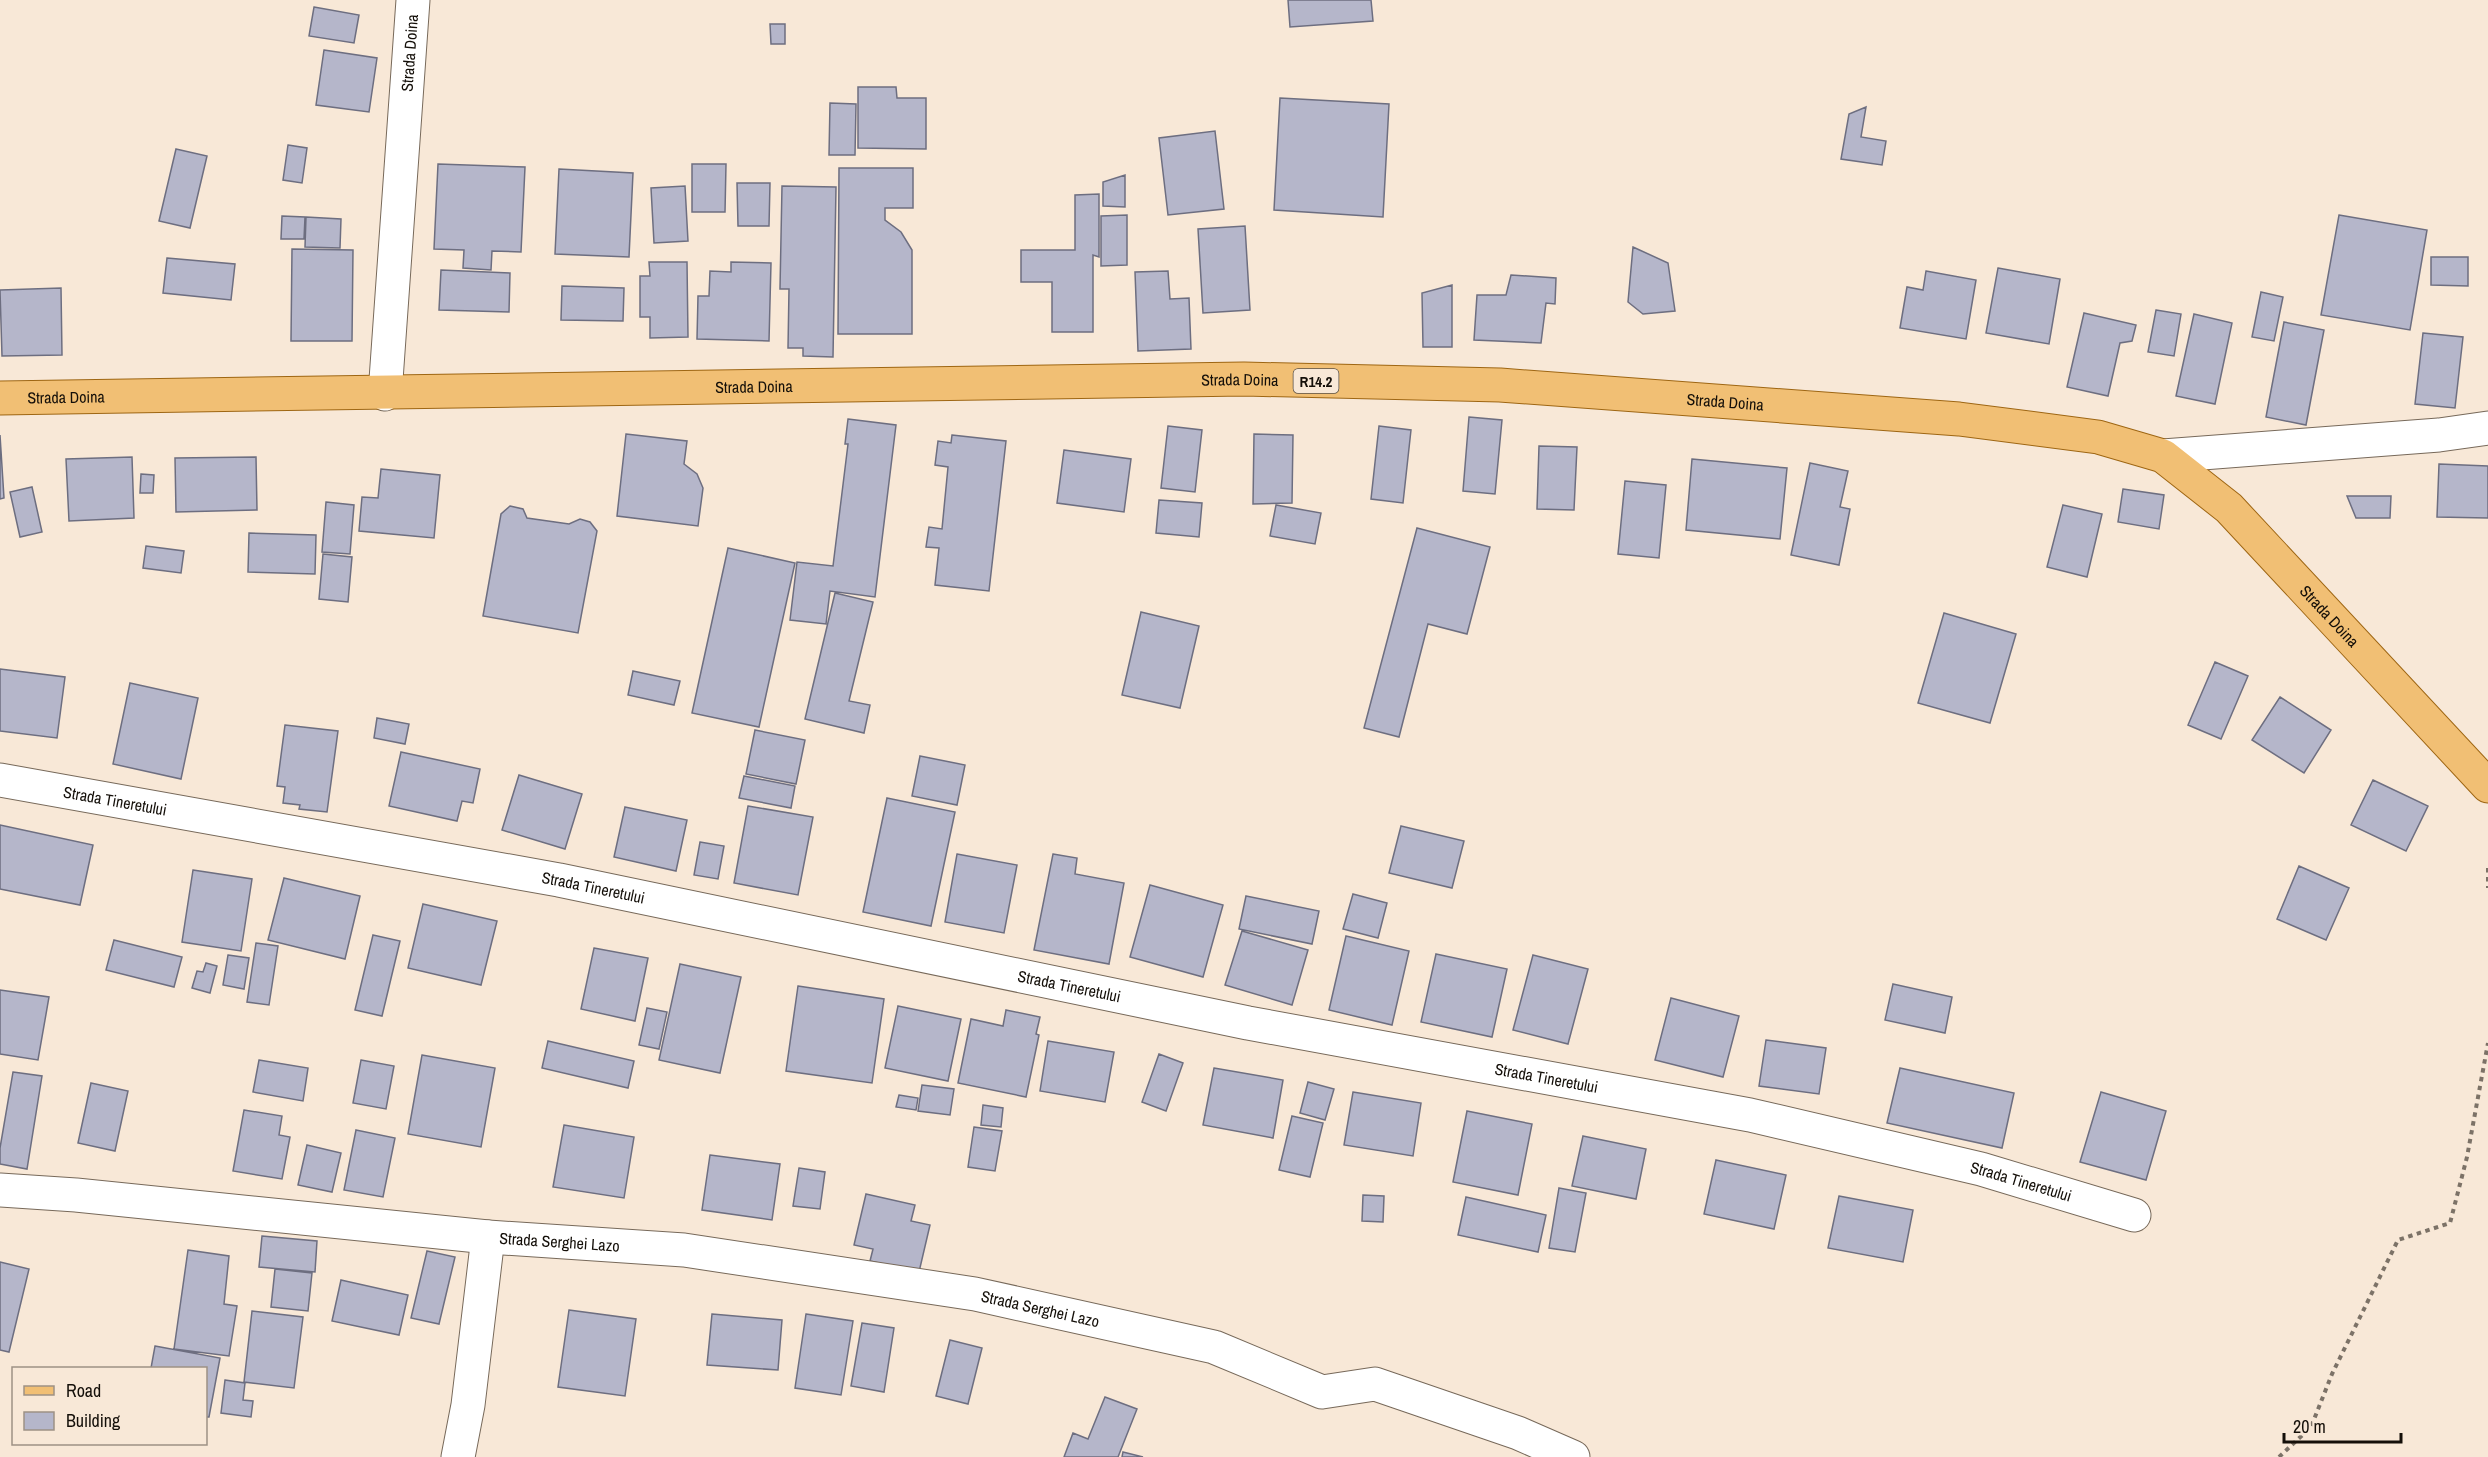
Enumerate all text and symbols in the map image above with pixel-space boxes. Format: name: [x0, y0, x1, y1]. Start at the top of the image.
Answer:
street label: Strada Doina: [396, 13, 423, 92]
street label: Strada Doina: [1201, 368, 1279, 391]
road number: R14.2: [1294, 369, 1338, 393]
street label: Strada Doina: [715, 375, 793, 398]
street label: Strada Doina: [27, 385, 106, 409]
street label: Strada Doina: [1686, 388, 1765, 416]
street label: Strada Doina: [2295, 580, 2365, 652]
street label: Strada Tineretului: [62, 781, 169, 821]
street label: Strada Tineretului: [540, 866, 647, 909]
street label: Strada Tineretului: [1016, 965, 1123, 1007]
street label: Strada Tineretului: [1493, 1057, 1600, 1098]
street label: Strada Tineretului: [1968, 1156, 2074, 1207]
street label: Strada Serghei Lazo: [499, 1227, 620, 1257]
street label: Strada Serghei Lazo: [979, 1285, 1102, 1332]
legend: [12, 1367, 207, 1445]
text: Road: [66, 1378, 101, 1403]
scale bar: [2284, 1406, 2401, 1444]
text: Building: [66, 1408, 121, 1433]
text: 20 m: [2293, 1414, 2326, 1439]

